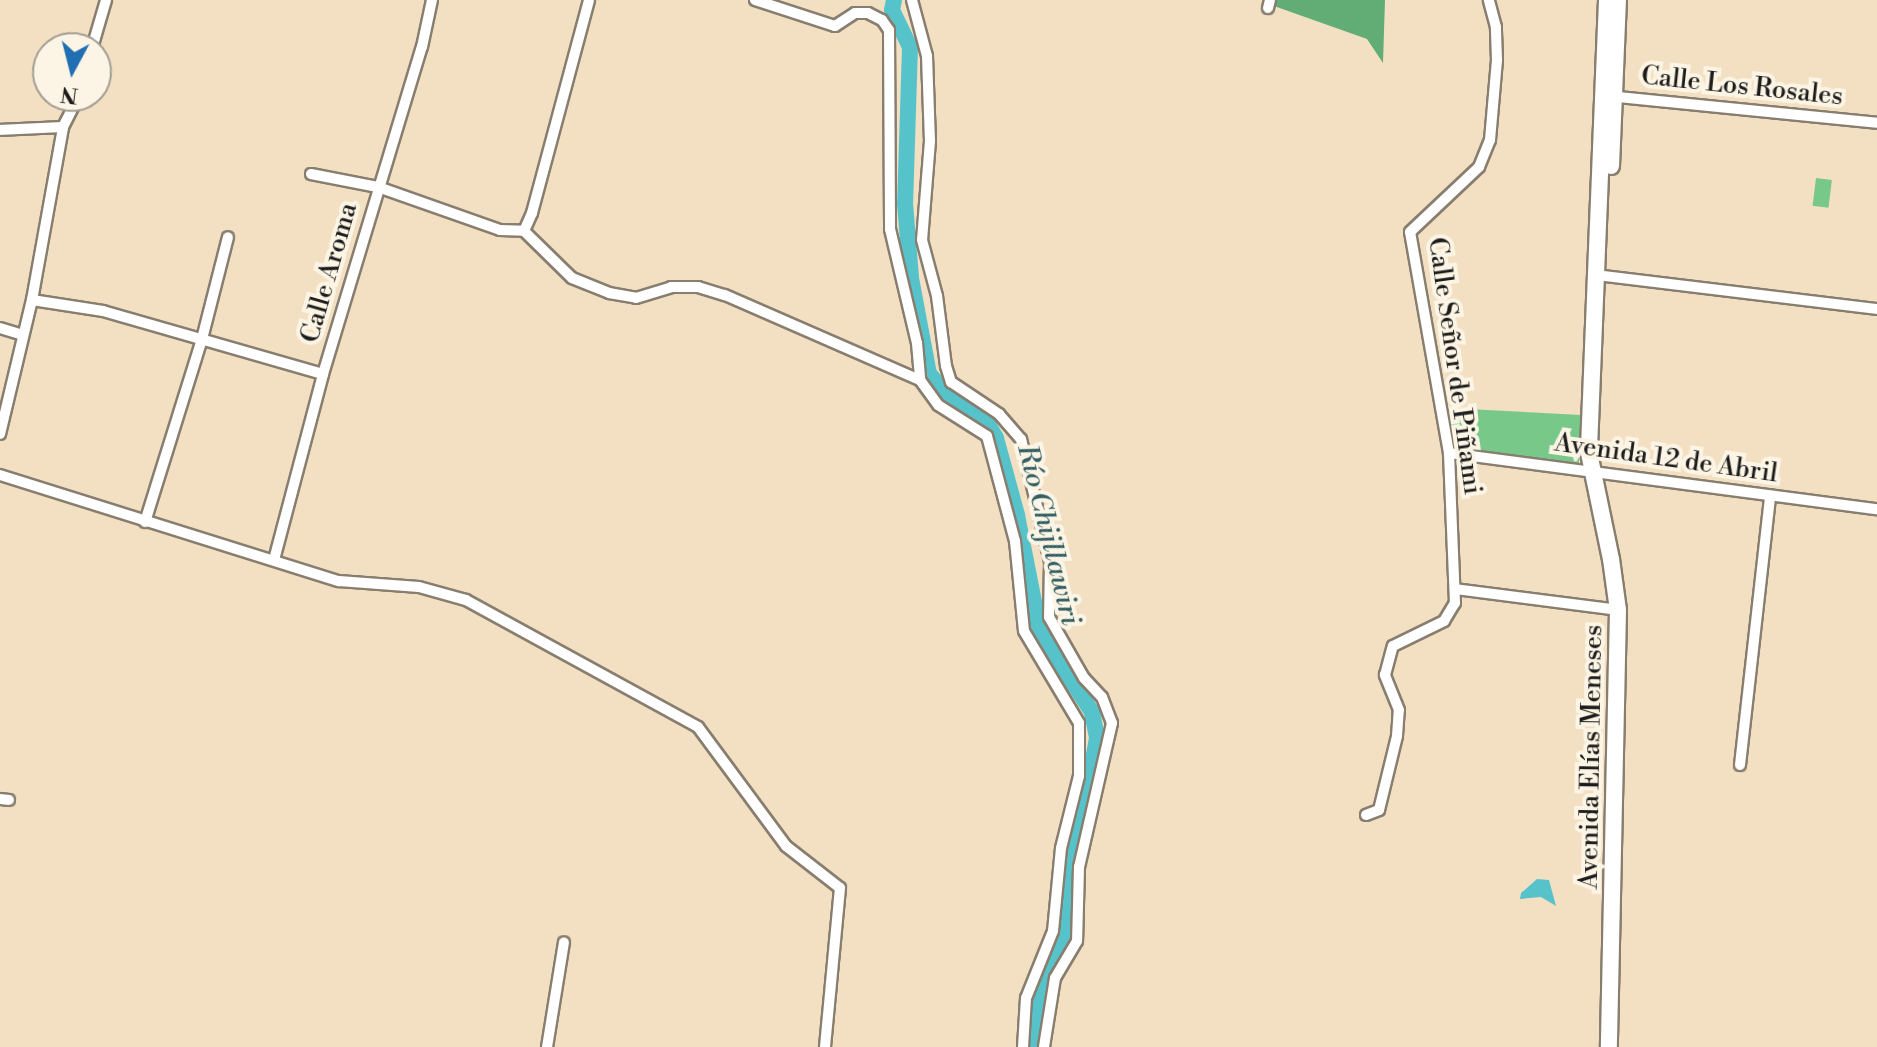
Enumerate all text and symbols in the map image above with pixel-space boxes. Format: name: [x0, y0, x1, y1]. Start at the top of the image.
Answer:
north arrow: [32, 32, 112, 112]
street label: Calle Los Rosales: [1640, 61, 1844, 113]
text: N: [59, 80, 80, 109]
street label: Calle Aroma: [295, 199, 365, 347]
street label: Calle Señor de Piñami: [1421, 235, 1487, 497]
street label: Avenida 12 de Abril: [1552, 428, 1780, 490]
water label: Río Chijllawiri: [1009, 441, 1087, 629]
street label: Avenida Elías Meneses: [1574, 625, 1610, 889]

